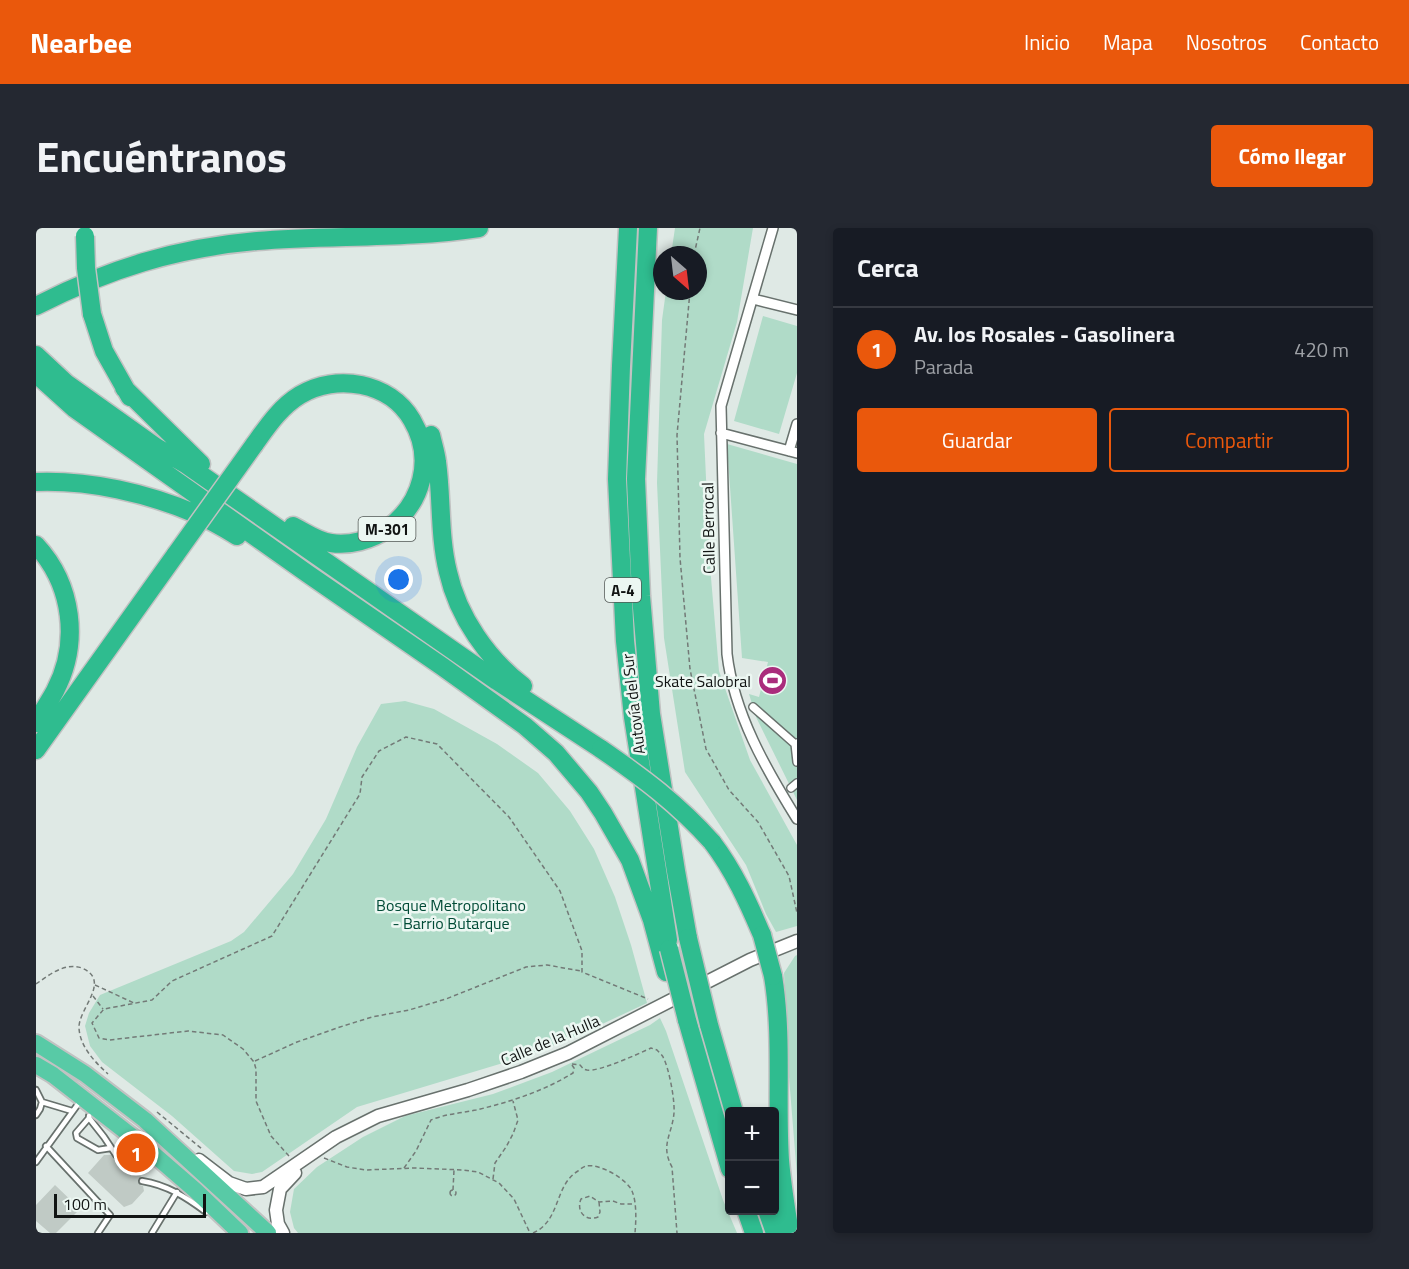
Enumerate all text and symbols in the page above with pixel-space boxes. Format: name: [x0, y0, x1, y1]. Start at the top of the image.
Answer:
text: Nearbee: [30, 21, 132, 64]
text: Inicio: [1024, 26, 1070, 58]
text: Mapa: [1103, 26, 1153, 58]
text: Nosotros: [1186, 26, 1267, 58]
text: Contacto: [1300, 26, 1379, 58]
text: Encuéntranos: [36, 124, 287, 188]
button: Cómo llegar: [1211, 125, 1373, 187]
north arrow: [653, 246, 707, 300]
text: Cerca: [857, 248, 919, 287]
text: Av. los Rosales - Gasolinera: [914, 317, 1175, 351]
text: 1: [871, 334, 882, 365]
text: 420 m: [1294, 334, 1349, 365]
text: Parada: [914, 351, 973, 382]
button: Guardar: [857, 408, 1097, 472]
button: Compartir: [1109, 408, 1349, 472]
street label: Calle Berrocal: [695, 482, 721, 574]
road number: M-301: [358, 517, 416, 541]
your location: [384, 565, 413, 594]
road number: A-4: [605, 578, 641, 602]
street label: Autovía del Sur: [615, 652, 651, 756]
sports icon: Skate Salobral: [756, 665, 788, 697]
place label: Skate Salobral: [655, 669, 751, 693]
park label: Bosque Metropolitano - Barrio Butarque: [376, 893, 526, 935]
street label: Calle de la Hulla: [497, 1008, 603, 1072]
map controls: [725, 1107, 779, 1215]
button: +: [725, 1107, 779, 1161]
pin: 1: [116, 1130, 156, 1176]
button: −: [725, 1161, 779, 1215]
scale bar: [54, 1191, 206, 1218]
text: 100 m: [63, 1192, 107, 1216]

